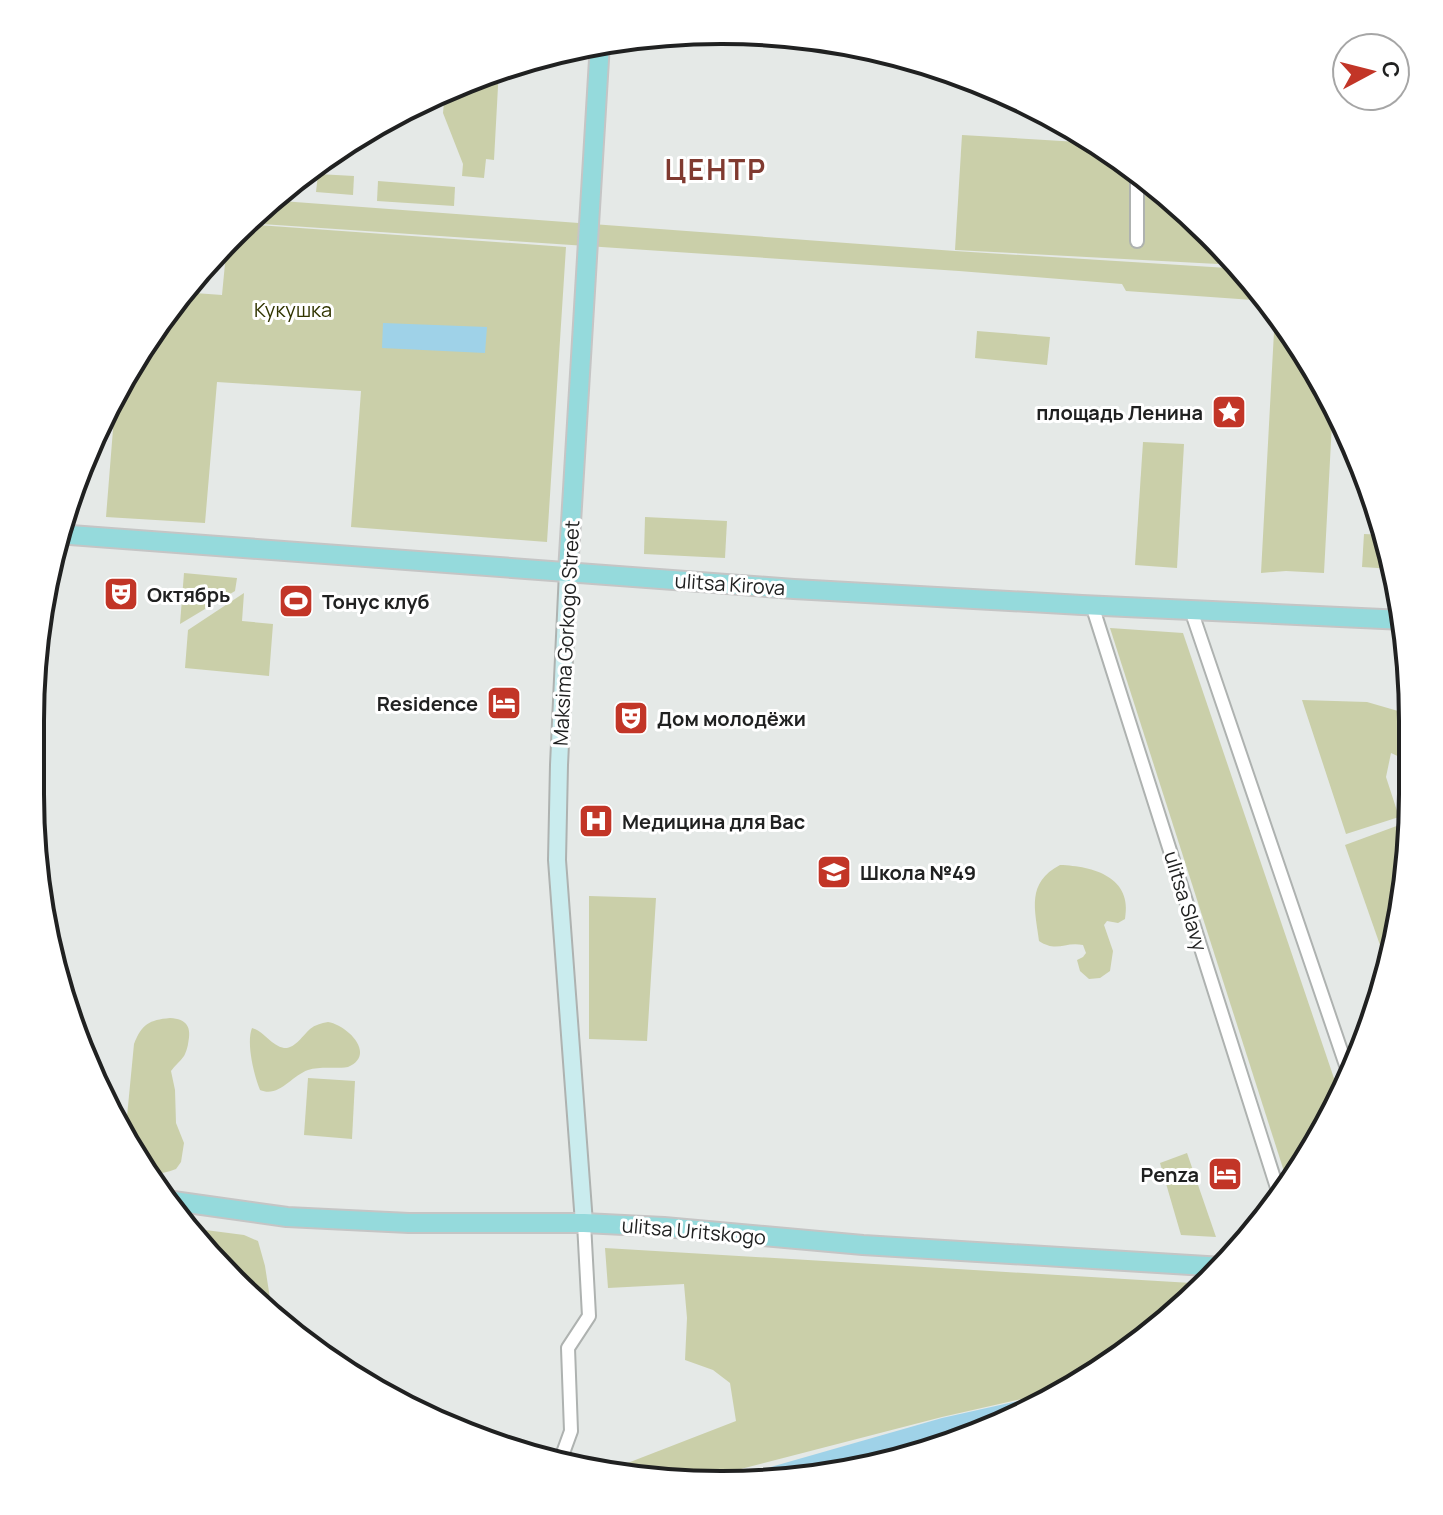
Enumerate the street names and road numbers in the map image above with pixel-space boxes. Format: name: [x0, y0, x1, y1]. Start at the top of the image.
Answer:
street label: Maksima Gorkogo Street: [547, 519, 585, 747]
street label: ulitsa Kirova: [674, 567, 786, 601]
street label: ulitsa Slavy: [1158, 848, 1214, 955]
street label: ulitsa Uritskogo: [621, 1211, 767, 1251]

